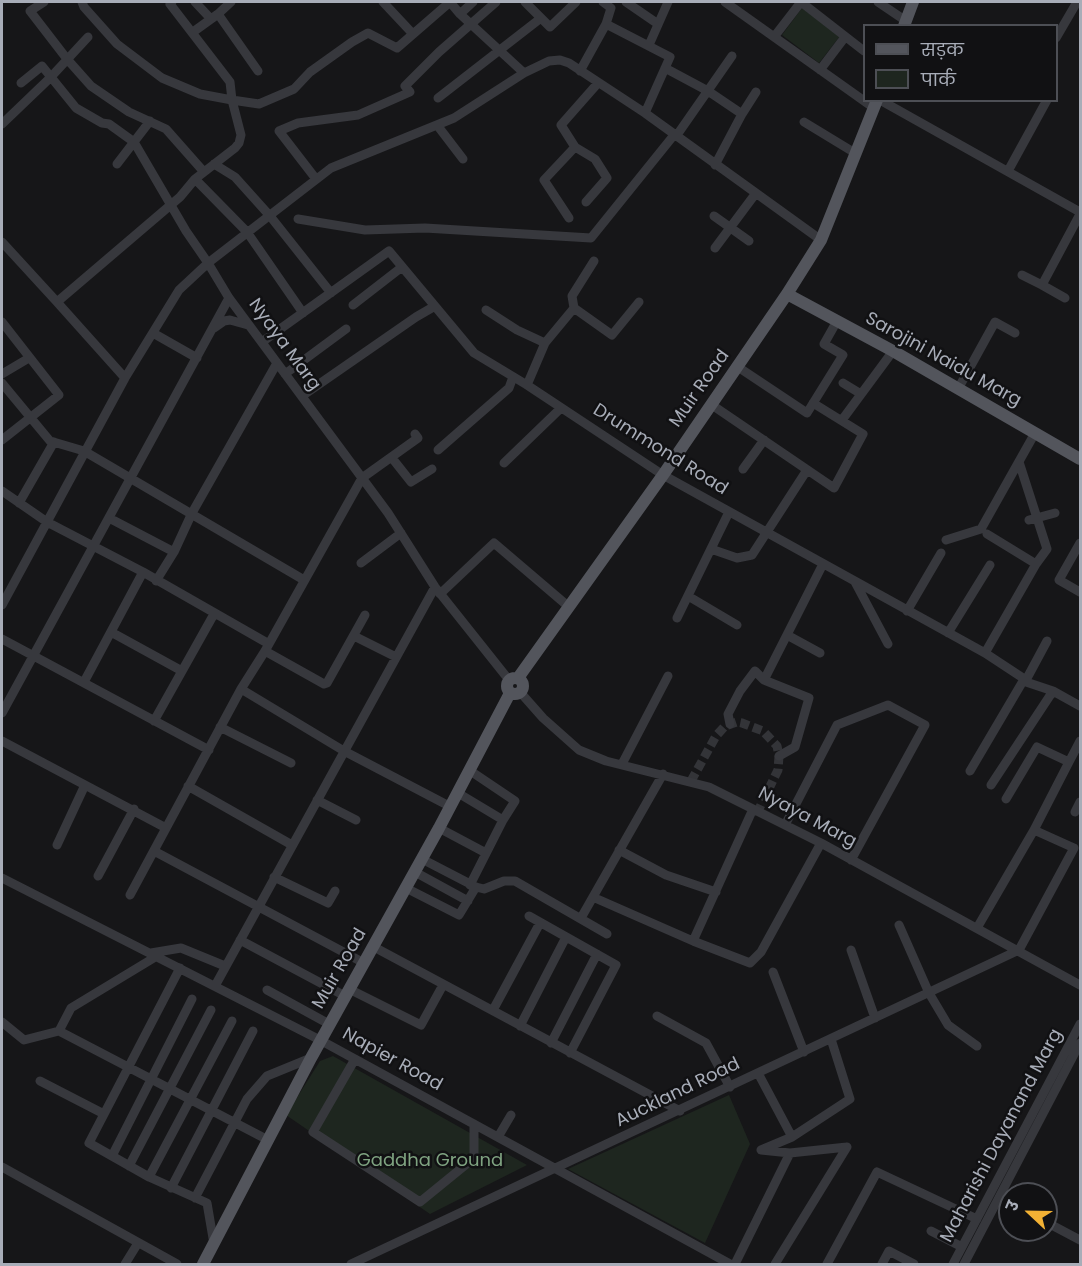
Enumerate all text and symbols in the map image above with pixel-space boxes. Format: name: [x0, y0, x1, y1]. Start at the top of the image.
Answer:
legend: [863, 24, 1058, 102]
text: सड़क: [921, 37, 964, 62]
text: पार्क: [921, 67, 956, 92]
street label: Nyaya Marg: [243, 295, 325, 395]
street label: Sarojini Naidu Marg: [861, 308, 1025, 412]
street label: Muir Road: [665, 346, 735, 432]
street label: Drummond Road: [589, 400, 731, 500]
street label: Nyaya Marg: [754, 783, 860, 853]
street label: Muir Road: [308, 925, 372, 1013]
street label: Napier Road: [338, 1024, 446, 1096]
street label: Maharishi Dayanand Marg: [936, 1026, 1068, 1246]
street label: Auckland Road: [612, 1054, 744, 1132]
park label: Gaddha Ground: [357, 1150, 503, 1172]
north arrow: [998, 1182, 1058, 1242]
text: उ: [1000, 1197, 1025, 1214]

